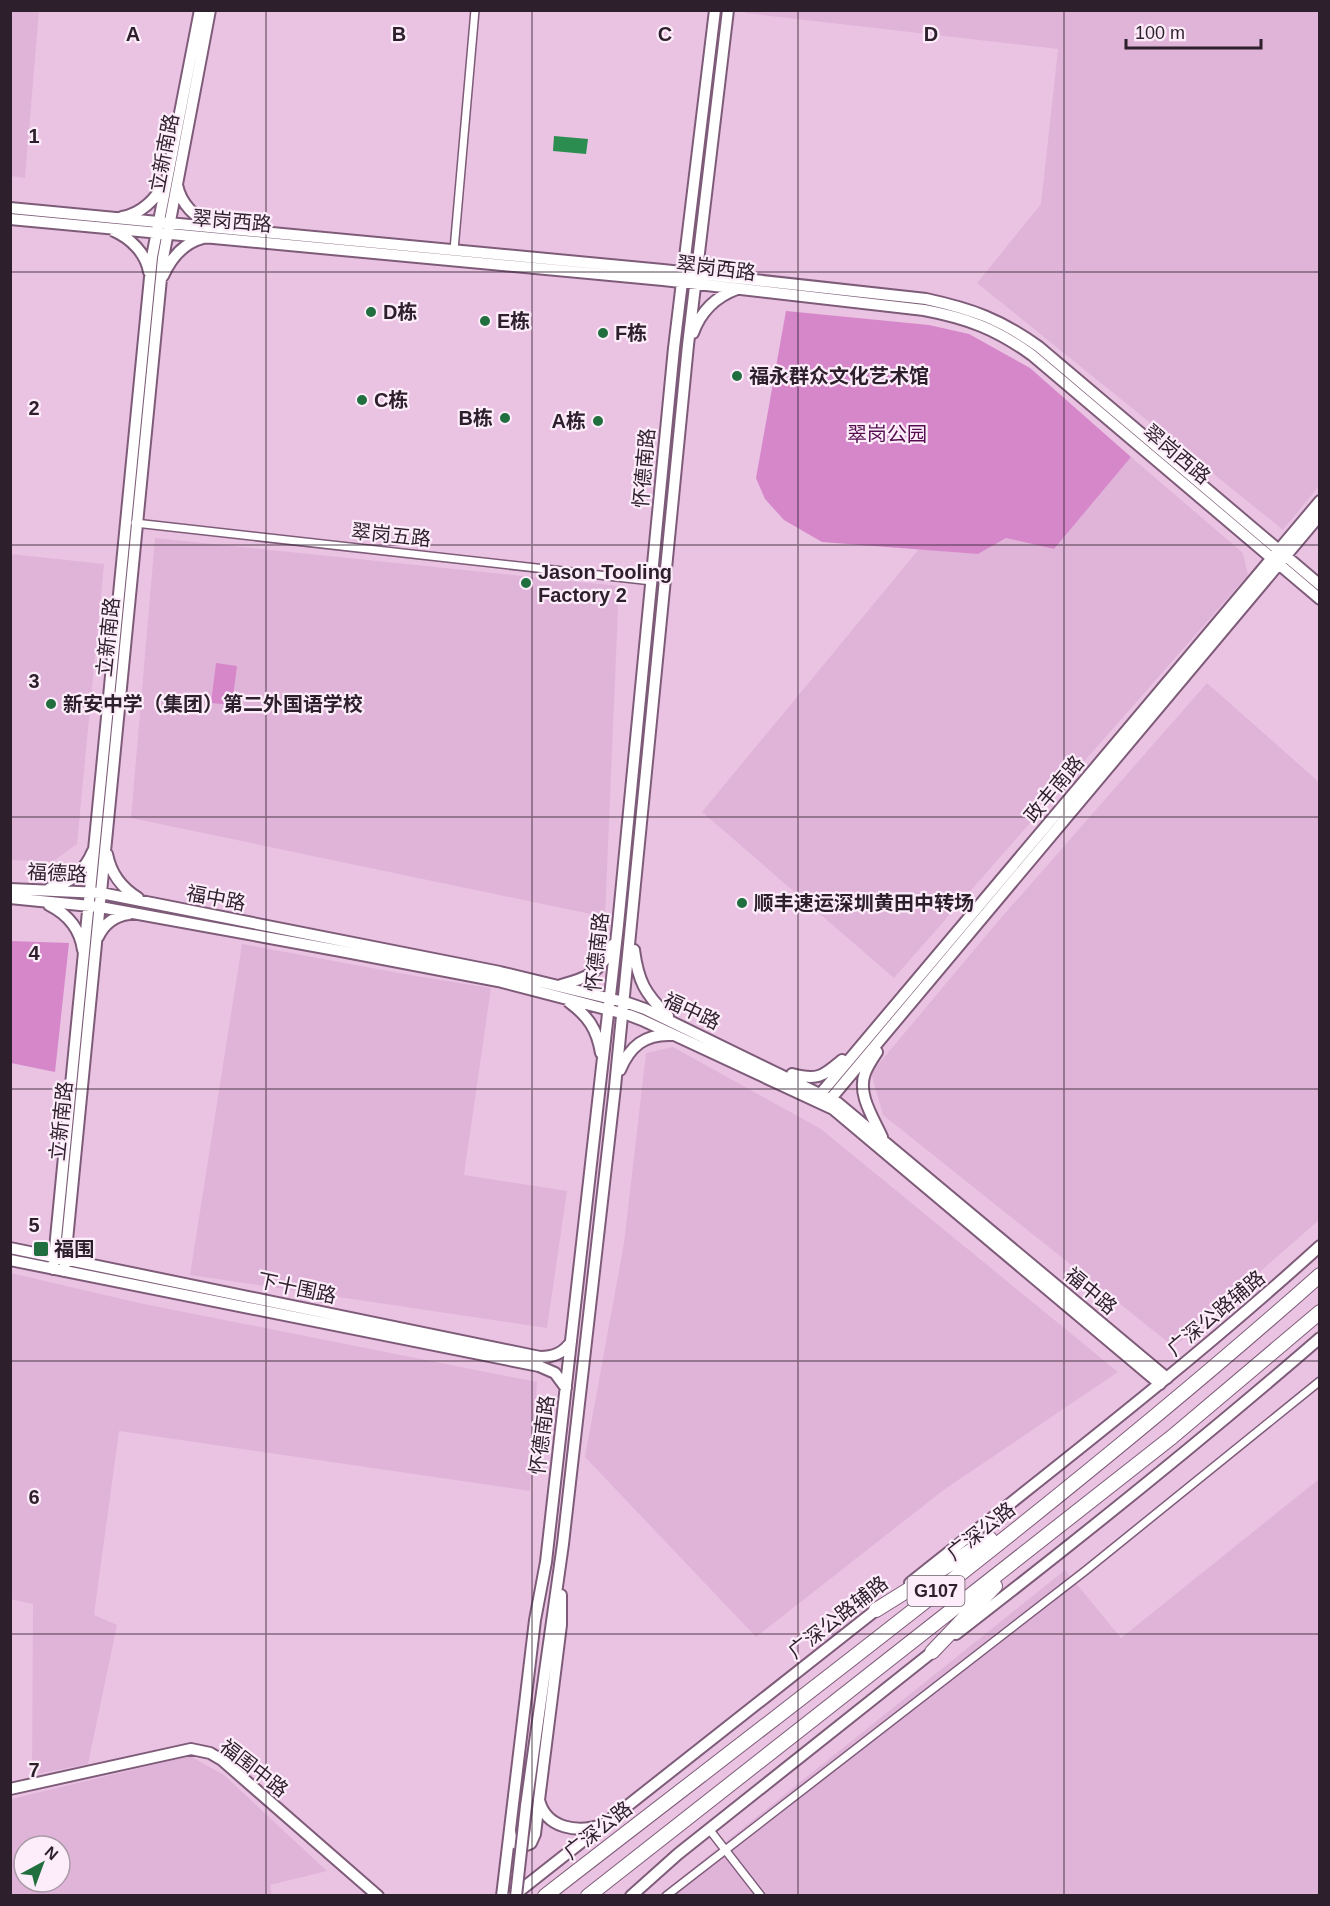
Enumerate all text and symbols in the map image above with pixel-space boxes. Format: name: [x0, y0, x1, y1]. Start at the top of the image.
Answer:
scale bar: [1126, 12, 1261, 50]
text: A: [126, 23, 140, 45]
text: B: [392, 23, 406, 45]
text: C: [658, 23, 672, 45]
text: D: [924, 23, 938, 45]
text: 100 m: [1135, 23, 1185, 43]
street label: 立新南路: [146, 112, 182, 194]
text: 1: [28, 125, 40, 147]
street label: 翠岗西路: [191, 207, 273, 235]
street label: 翠岗西路: [675, 252, 757, 284]
place label: D栋: [383, 301, 417, 323]
marker: D栋: [364, 305, 378, 319]
place label: E栋: [497, 310, 530, 332]
marker: E栋: [478, 314, 492, 328]
place label: F栋: [615, 322, 647, 344]
marker: F栋: [596, 326, 610, 340]
place label: 福永群众文化艺术馆: [749, 365, 929, 387]
marker: 福永群众文化艺术馆: [730, 369, 744, 383]
place label: C栋: [374, 389, 408, 411]
marker: C栋: [355, 393, 369, 407]
text: 2: [28, 397, 40, 419]
place label: B栋: [459, 407, 493, 429]
place label: A栋: [552, 410, 586, 432]
marker: B栋: [498, 411, 512, 425]
marker: A栋: [591, 414, 605, 428]
street label: 翠岗西路: [1139, 420, 1215, 488]
park label: 翠岗公园: [847, 423, 927, 445]
street label: 怀德南路: [630, 427, 658, 509]
street label: 翠岗五路: [350, 520, 432, 550]
place label: Jason Tooling Factory 2: [538, 561, 672, 606]
marker: Jason Tooling Factory 2: [519, 576, 533, 590]
street label: 立新南路: [93, 596, 123, 678]
text: 3: [28, 670, 40, 692]
place label: 新安中学（集团）第二外国语学校: [63, 693, 363, 715]
marker: 新安中学（集团）第二外国语学校: [44, 697, 58, 711]
street label: 政丰南路: [1020, 751, 1088, 827]
street label: 福德路: [26, 860, 88, 886]
street label: 福中路: [184, 881, 248, 915]
place label: 顺丰速运深圳黄田中转场: [754, 892, 974, 914]
marker: 顺丰速运深圳黄田中转场: [735, 896, 749, 910]
street label: 怀德南路: [582, 911, 612, 993]
text: 4: [28, 942, 40, 964]
street label: 福中路: [660, 988, 724, 1034]
street label: 立新南路: [46, 1080, 76, 1162]
text: 5: [28, 1214, 40, 1236]
place label: 福围: [54, 1238, 94, 1260]
marker: 福围: [32, 1240, 50, 1258]
street label: 福中路: [1061, 1263, 1121, 1319]
street label: 广深公路辅路: [1163, 1266, 1269, 1360]
street label: 下十围路: [256, 1269, 338, 1307]
street label: 怀德南路: [526, 1394, 558, 1476]
text: 6: [28, 1486, 40, 1508]
street label: 广深公路: [943, 1498, 1019, 1564]
street label: 广深公路辅路: [784, 1571, 892, 1663]
road number: G107: [908, 1576, 964, 1606]
street label: 福围中路: [216, 1735, 292, 1801]
text: 7: [28, 1759, 40, 1781]
street label: 广深公路: [560, 1797, 636, 1863]
north arrow: [12, 1834, 72, 1894]
text: N: [42, 1843, 61, 1863]

